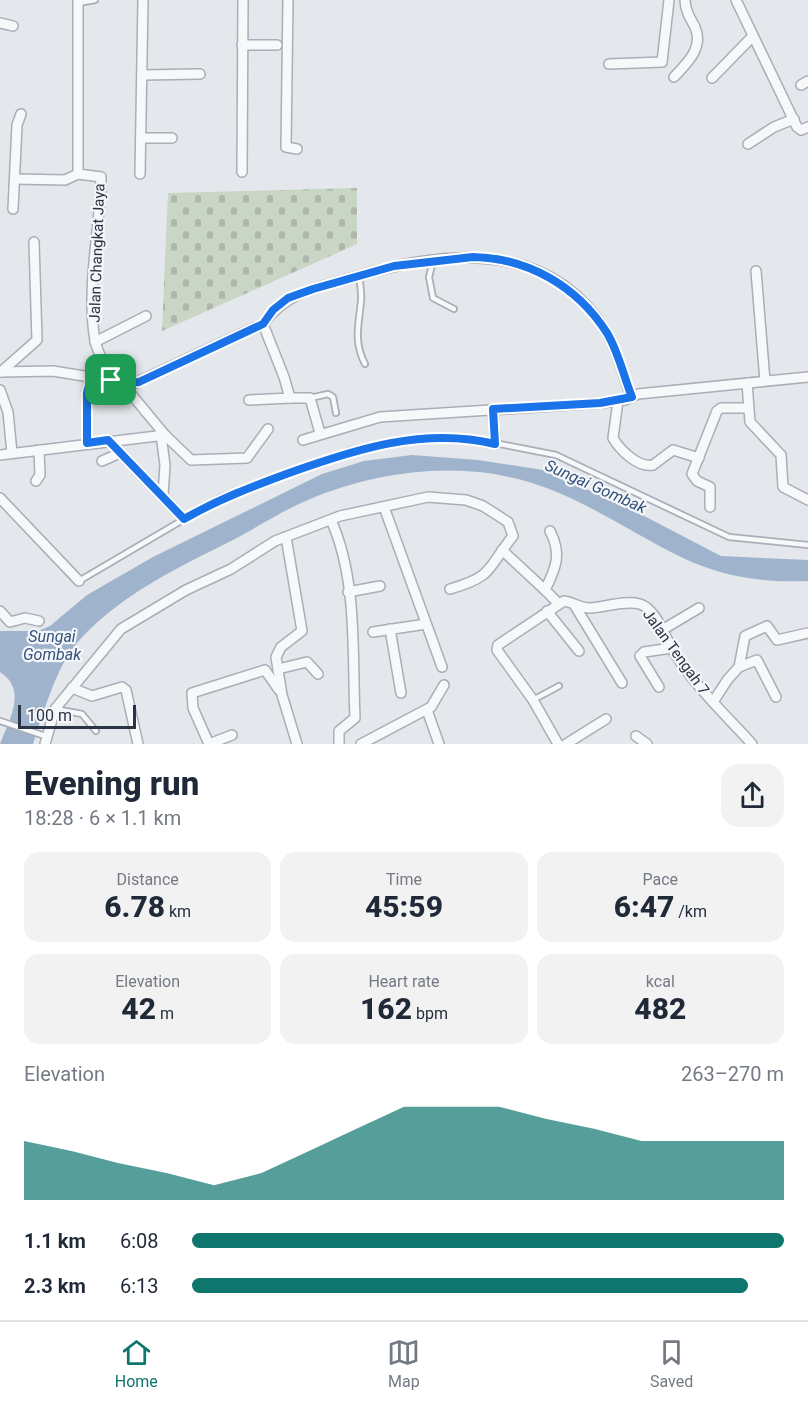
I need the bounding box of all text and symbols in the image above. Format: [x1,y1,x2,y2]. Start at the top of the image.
street label: Jalan Changkat Jaya [86,183,108,323]
pin [85,354,136,405]
icon: arrive [94,363,127,396]
water label: Sungai Gombak [542,456,651,518]
street label: Jalan Tengah 7 [639,606,713,698]
water label: Sungai Gombak [23,627,82,664]
scale bar [18,702,136,730]
text: 100 m [27,706,72,725]
text: Evening run [24,764,199,803]
button: share [721,764,784,827]
text: 18:28 · 6 × 1.1 km [24,806,181,830]
text: Distance [117,870,179,889]
text: Time [386,870,422,889]
text: Pace [643,870,678,889]
text: 6.78 [104,889,165,924]
text: 45:59 [365,889,443,924]
text: 6:47 [614,889,674,924]
text: km [165,902,191,921]
text: /km [674,902,707,921]
text: Elevation [115,972,180,991]
text: Heart rate [368,972,440,991]
text: kcal [646,972,675,991]
text: 42 [121,991,156,1026]
text: 162 [360,991,412,1026]
text: 482 [634,991,686,1026]
text: m [156,1004,174,1023]
text: bpm [412,1004,448,1023]
text: Elevation [24,1062,105,1086]
text: 263–270 m [681,1062,784,1086]
text: 1.1 km [24,1229,86,1253]
text: 6:08 [120,1229,159,1253]
text: 2.3 km [24,1274,86,1298]
text: 6:13 [120,1274,159,1298]
tab: Home [115,1336,158,1391]
tab: Map [387,1336,420,1391]
tab: Saved [650,1336,693,1391]

